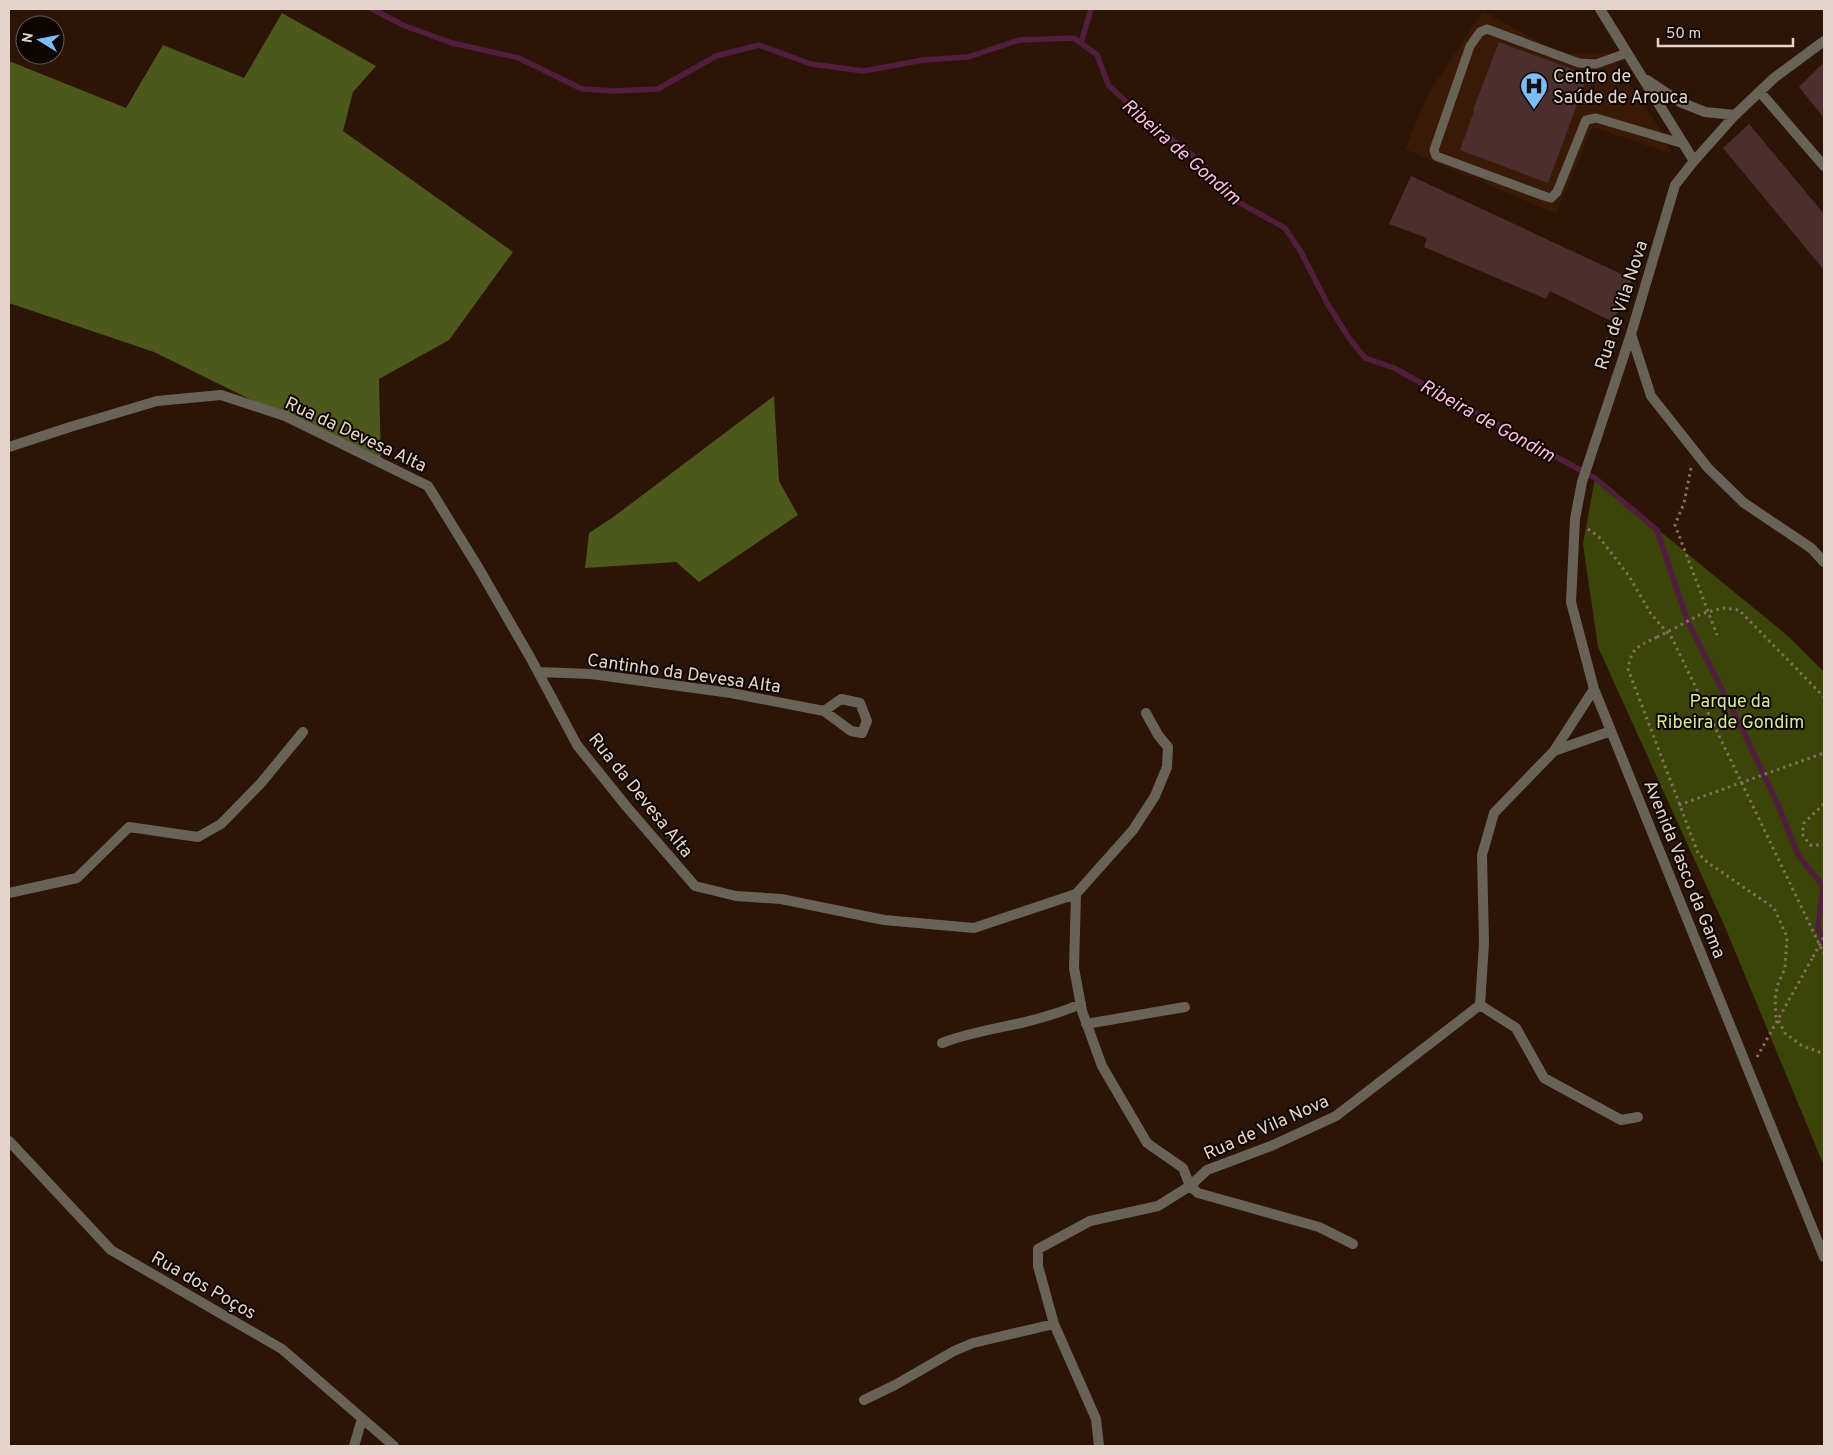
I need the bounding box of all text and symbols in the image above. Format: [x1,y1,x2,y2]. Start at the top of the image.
north arrow [15,15,65,65]
scale bar [1658,15,1793,47]
text: 50 m [1666,25,1701,44]
text: N [19,32,38,44]
place label: Centro de Saúde de Arouca [1553,66,1688,110]
hospital icon: Centro de Saúde de Arouca [1519,71,1549,110]
water label: Ribeira de Gondim [1116,94,1246,211]
street label: Rua de Vila Nova [1591,238,1654,373]
water label: Ribeira de Gondim [1415,375,1559,469]
street label: Rua da Devesa Alta [281,392,430,478]
street label: Cantinho da Devesa Alta [586,650,782,699]
park label: Parque da Ribeira de Gondim [1656,691,1804,735]
street label: Rua da Devesa Alta [583,729,697,863]
street label: Avenida Vasco da Gama [1637,777,1730,962]
street label: Rua de Vila Nova [1200,1090,1333,1166]
street label: Rua dos Poços [147,1247,260,1326]

